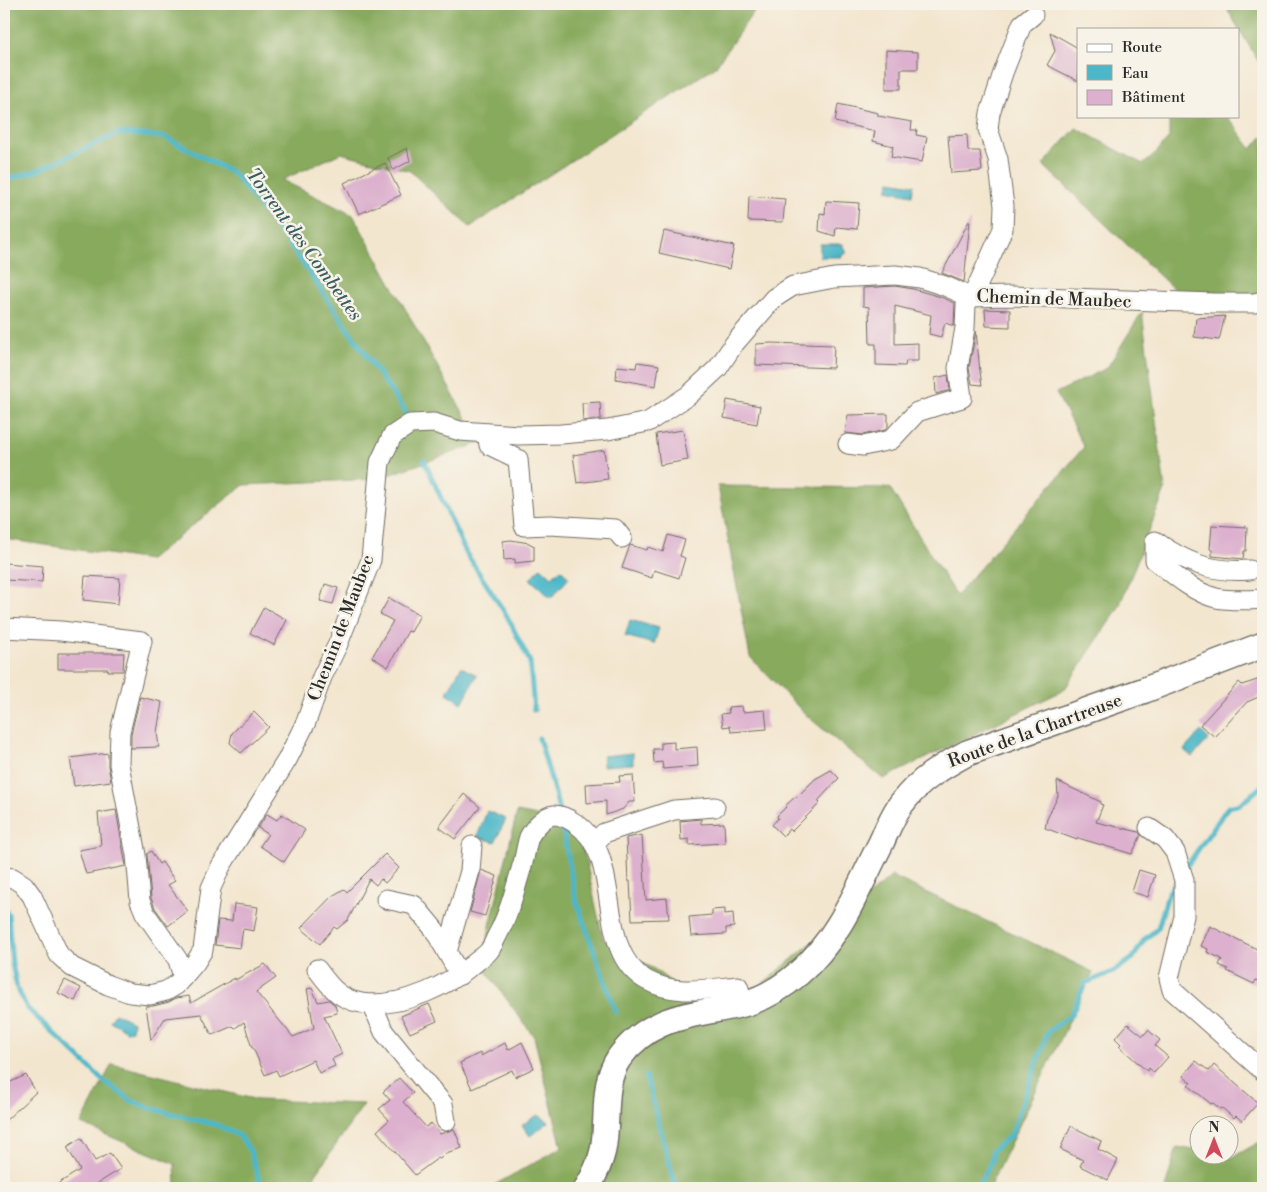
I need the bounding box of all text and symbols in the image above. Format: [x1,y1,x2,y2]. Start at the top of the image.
legend [1077,28,1240,118]
text: Route [1122,38,1162,57]
text: Eau [1122,64,1149,83]
text: Bâtiment [1121,88,1186,107]
water label: Torrent des Combettes [241,163,367,325]
street label: Chemin de Maubec [976,285,1132,313]
street label: Chemin de Maubec [302,551,380,705]
street label: Route de la Chartreuse [945,689,1125,773]
north arrow [1190,1114,1240,1164]
text: N [1208,1119,1220,1137]

